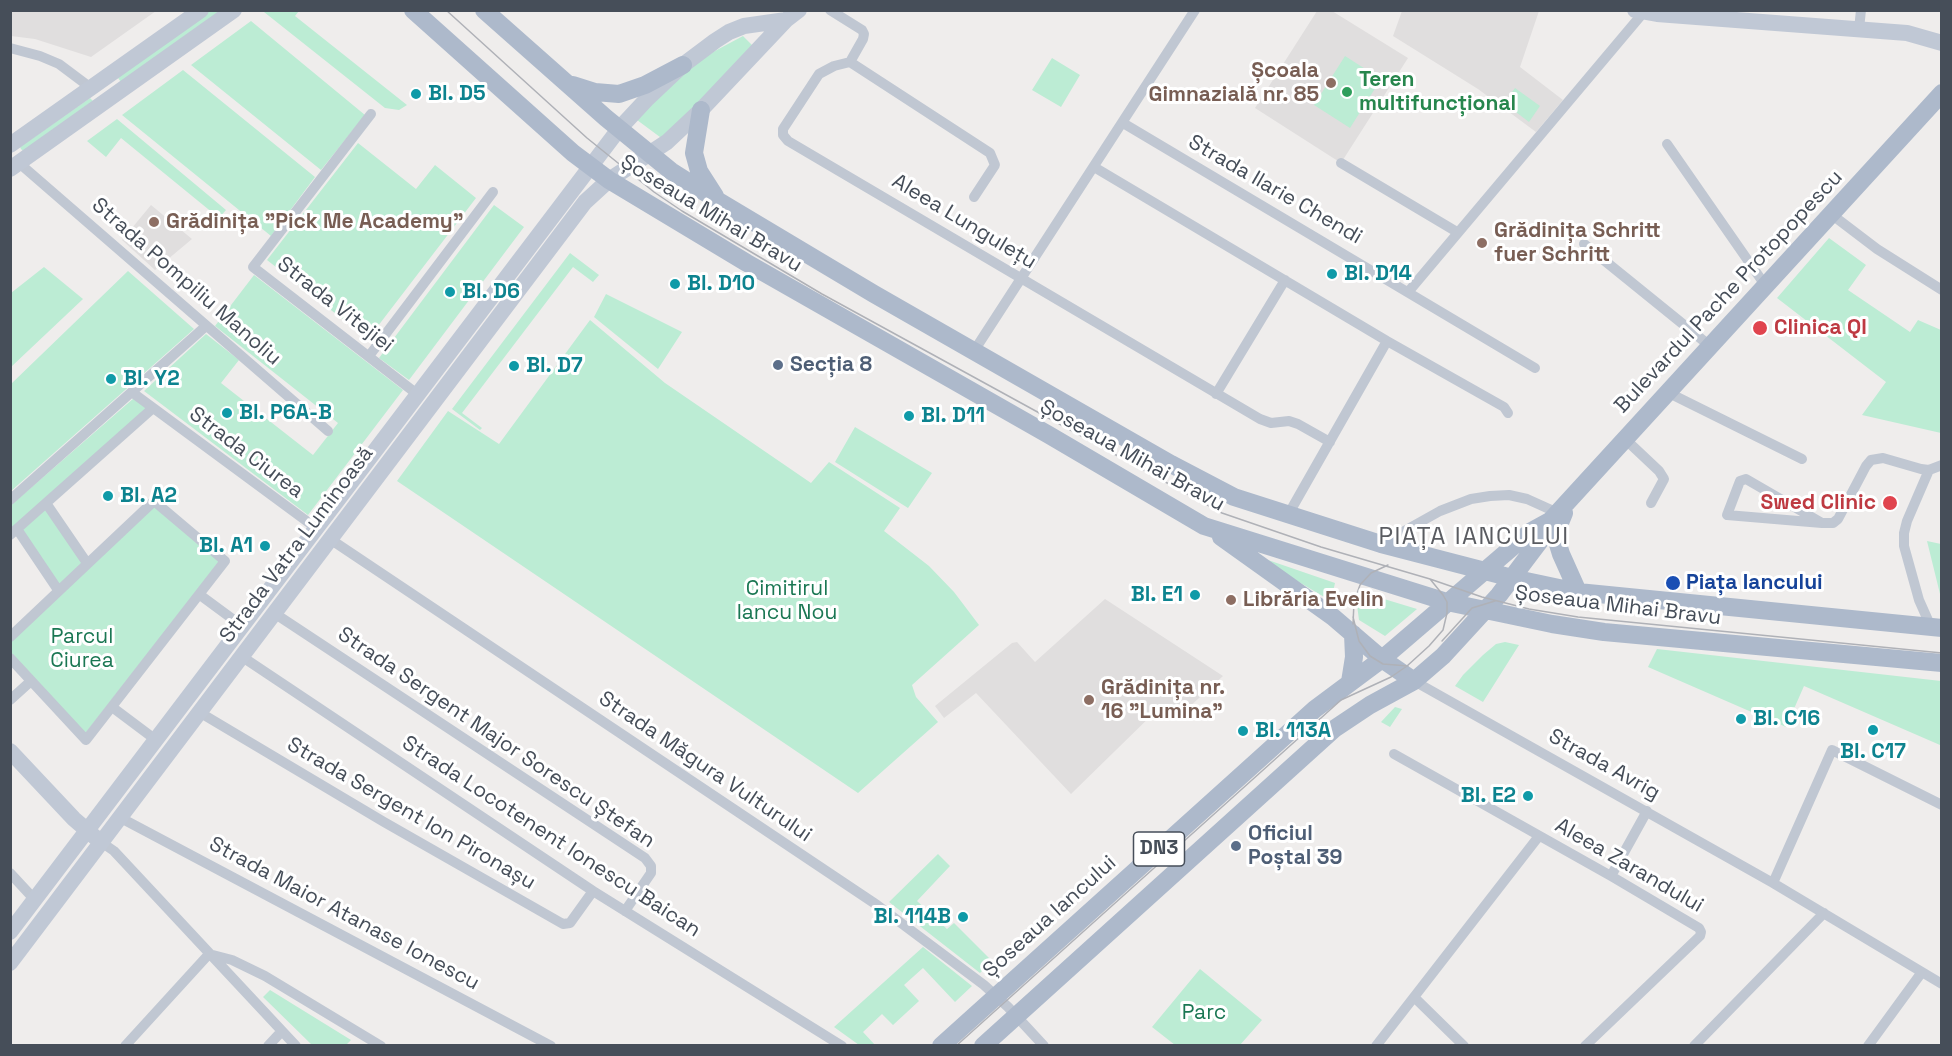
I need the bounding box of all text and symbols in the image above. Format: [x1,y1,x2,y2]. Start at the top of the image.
place label: Școala Gimnazială nr. 85 [1148,58,1319,108]
place label: Teren multifuncțional [1359,67,1516,117]
marker: Școala Gimnazială nr. 85 [1324,76,1338,90]
place label: Bl. D5 [428,81,486,107]
marker: Teren multifuncțional [1340,85,1354,99]
marker: Bl. D5 [409,87,423,101]
street label: Strada Ilarie Chendi [1184,130,1366,250]
street label: Șoseaua Mihai Bravu [616,150,806,278]
street label: Bulevardul Pache Protopopescu [1610,165,1848,419]
street label: Aleea Lungulețu [887,169,1041,275]
street label: Strada Pompiliu Manoliu [86,193,286,371]
place label: Grădinița "Pick Me Academy" [166,209,464,235]
marker: Grădinița "Pick Me Academy" [147,215,161,229]
place label: Grădinița Schritt fuer Schritt [1494,218,1661,268]
marker: Grădinița Schritt fuer Schritt [1475,236,1489,250]
street label: Strada Vitejiei [272,252,398,358]
place label: Bl. D14 [1344,261,1412,287]
marker: Bl. D14 [1325,267,1339,281]
place label: Bl. D10 [687,271,755,297]
marker: Bl. D10 [668,277,682,291]
place label: Bl. D6 [462,279,520,305]
marker: Bl. D6 [443,285,457,299]
place label: Clinica QI [1774,315,1867,341]
marker: Clinica QI [1751,319,1769,337]
place label: Secția 8 [790,352,872,378]
place label: Bl. D7 [526,353,583,379]
marker: Secția 8 [771,358,785,372]
marker: Bl. D7 [507,359,521,373]
place label: Bl. Y2 [123,366,180,392]
marker: Bl. Y2 [104,372,118,386]
street label: Șoseaua Mihai Bravu [1035,395,1229,517]
place label: Bl. P6A-B [239,400,332,426]
street label: Strada Ciurea [184,402,308,504]
place label: Bl. D11 [921,403,985,429]
marker: Bl. P6A-B [220,406,234,420]
marker: Bl. D11 [902,409,916,423]
street label: Strada Vatra Luminoasă [215,442,379,648]
place label: Bl. A2 [120,483,177,509]
marker: Bl. A2 [101,489,115,503]
place label: Swed Clinic [1760,490,1876,516]
marker: Swed Clinic [1881,494,1899,512]
district label: PIAȚA IANCULUI [1378,523,1570,551]
place label: Bl. A1 [199,533,253,559]
marker: Bl. A1 [258,539,272,553]
place label: Piața Iancului [1686,570,1823,596]
marker: Piața Iancului [1664,574,1682,592]
park label: Cimitirul Iancu Nou [737,576,837,626]
street label: Șoseaua Mihai Bravu [1514,581,1722,631]
place label: Bl. E1 [1131,582,1183,608]
place label: Librăria Evelin [1243,587,1384,613]
marker: Bl. E1 [1188,588,1202,602]
marker: Librăria Evelin [1224,593,1238,607]
street label: Strada Sergent Major Sorescu Ștefan [333,622,659,854]
park label: Parcul Ciurea [50,624,114,674]
place label: Grădinița nr. 16 "Lumina" [1101,675,1225,725]
street label: Strada Măgura Vulturului [594,686,816,848]
marker: Grădinița nr. 16 "Lumina" [1082,693,1096,707]
place label: Bl. C16 [1753,706,1820,732]
marker: Bl. C16 [1734,712,1748,726]
place label: Bl. 113A [1255,718,1331,744]
marker: Bl. C17 [1866,723,1880,737]
marker: Bl. 113A [1236,724,1250,738]
street label: Strada Avrig [1544,724,1664,806]
street label: Strada Locotenent Ionescu Baican [397,731,705,943]
street label: Strada Sergent Ion Pironașu [282,732,540,896]
place label: Bl. C17 [1840,739,1906,765]
place label: Bl. E2 [1461,783,1516,809]
marker: Bl. E2 [1521,789,1535,803]
street label: Aleea Zarandului [1550,813,1708,919]
place label: Oficiul Poștal 39 [1248,821,1342,871]
street label: Strada Maior Atanase Ionescu [204,832,484,996]
road number: DN3 [1134,832,1184,866]
marker: Oficiul Poștal 39 [1229,839,1243,853]
street label: Șoseaua Iancului [978,851,1122,983]
place label: Bl. 114B [874,904,951,930]
marker: Bl. 114B [956,910,970,924]
park label: Parc [1182,1000,1226,1026]

